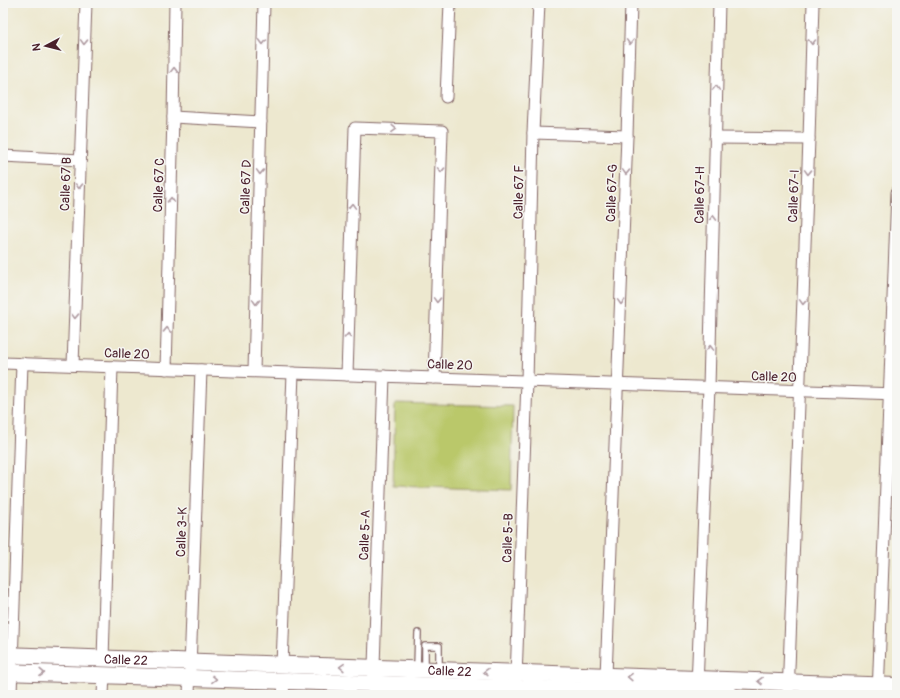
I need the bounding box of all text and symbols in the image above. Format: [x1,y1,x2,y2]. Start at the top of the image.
north arrow [26,26,66,66]
one-way arrow [80,39,89,45]
one-way arrow [259,39,267,45]
one-way arrow [626,39,634,45]
one-way arrow [807,39,816,45]
text: N [30,42,43,52]
one-way arrow [170,67,178,73]
one-way arrow [712,85,720,91]
one-way arrow [391,125,397,133]
street label: Calle 67 B [57,157,75,211]
street label: Calle 67 C [150,157,168,213]
street label: Calle 67 D [237,159,255,215]
street label: Calle 67 F [511,164,527,219]
street label: Calle 67-G [603,164,621,222]
street label: Calle 67-H [691,166,709,224]
one-way arrow [436,167,445,173]
one-way arrow [255,169,264,175]
one-way arrow [622,169,630,175]
street label: Calle 67-I [785,169,803,223]
one-way arrow [804,169,812,175]
one-way arrow [75,183,84,189]
one-way arrow [167,197,175,203]
one-way arrow [348,203,356,209]
one-way arrow [709,215,717,221]
one-way arrow [433,297,441,303]
one-way arrow [252,299,260,305]
one-way arrow [617,299,625,305]
one-way arrow [799,299,807,305]
one-way arrow [71,313,79,319]
one-way arrow [163,327,172,333]
one-way arrow [344,333,352,339]
street label: Calle 20 [104,345,150,363]
one-way arrow [706,345,714,351]
street label: Calle 20 [427,356,473,374]
street label: Calle 20 [751,368,797,386]
street label: Calle 3-K [173,507,191,557]
street label: Calle 5-A [356,509,374,561]
street label: Calle 5-B [499,513,517,563]
street label: Calle 22 [104,652,148,669]
one-way arrow [339,663,345,671]
street label: Calle 22 [427,663,472,680]
one-way arrow [483,667,489,676]
one-way arrow [39,669,45,677]
one-way arrow [627,672,633,681]
one-way arrow [211,674,217,683]
one-way arrow [757,677,763,685]

